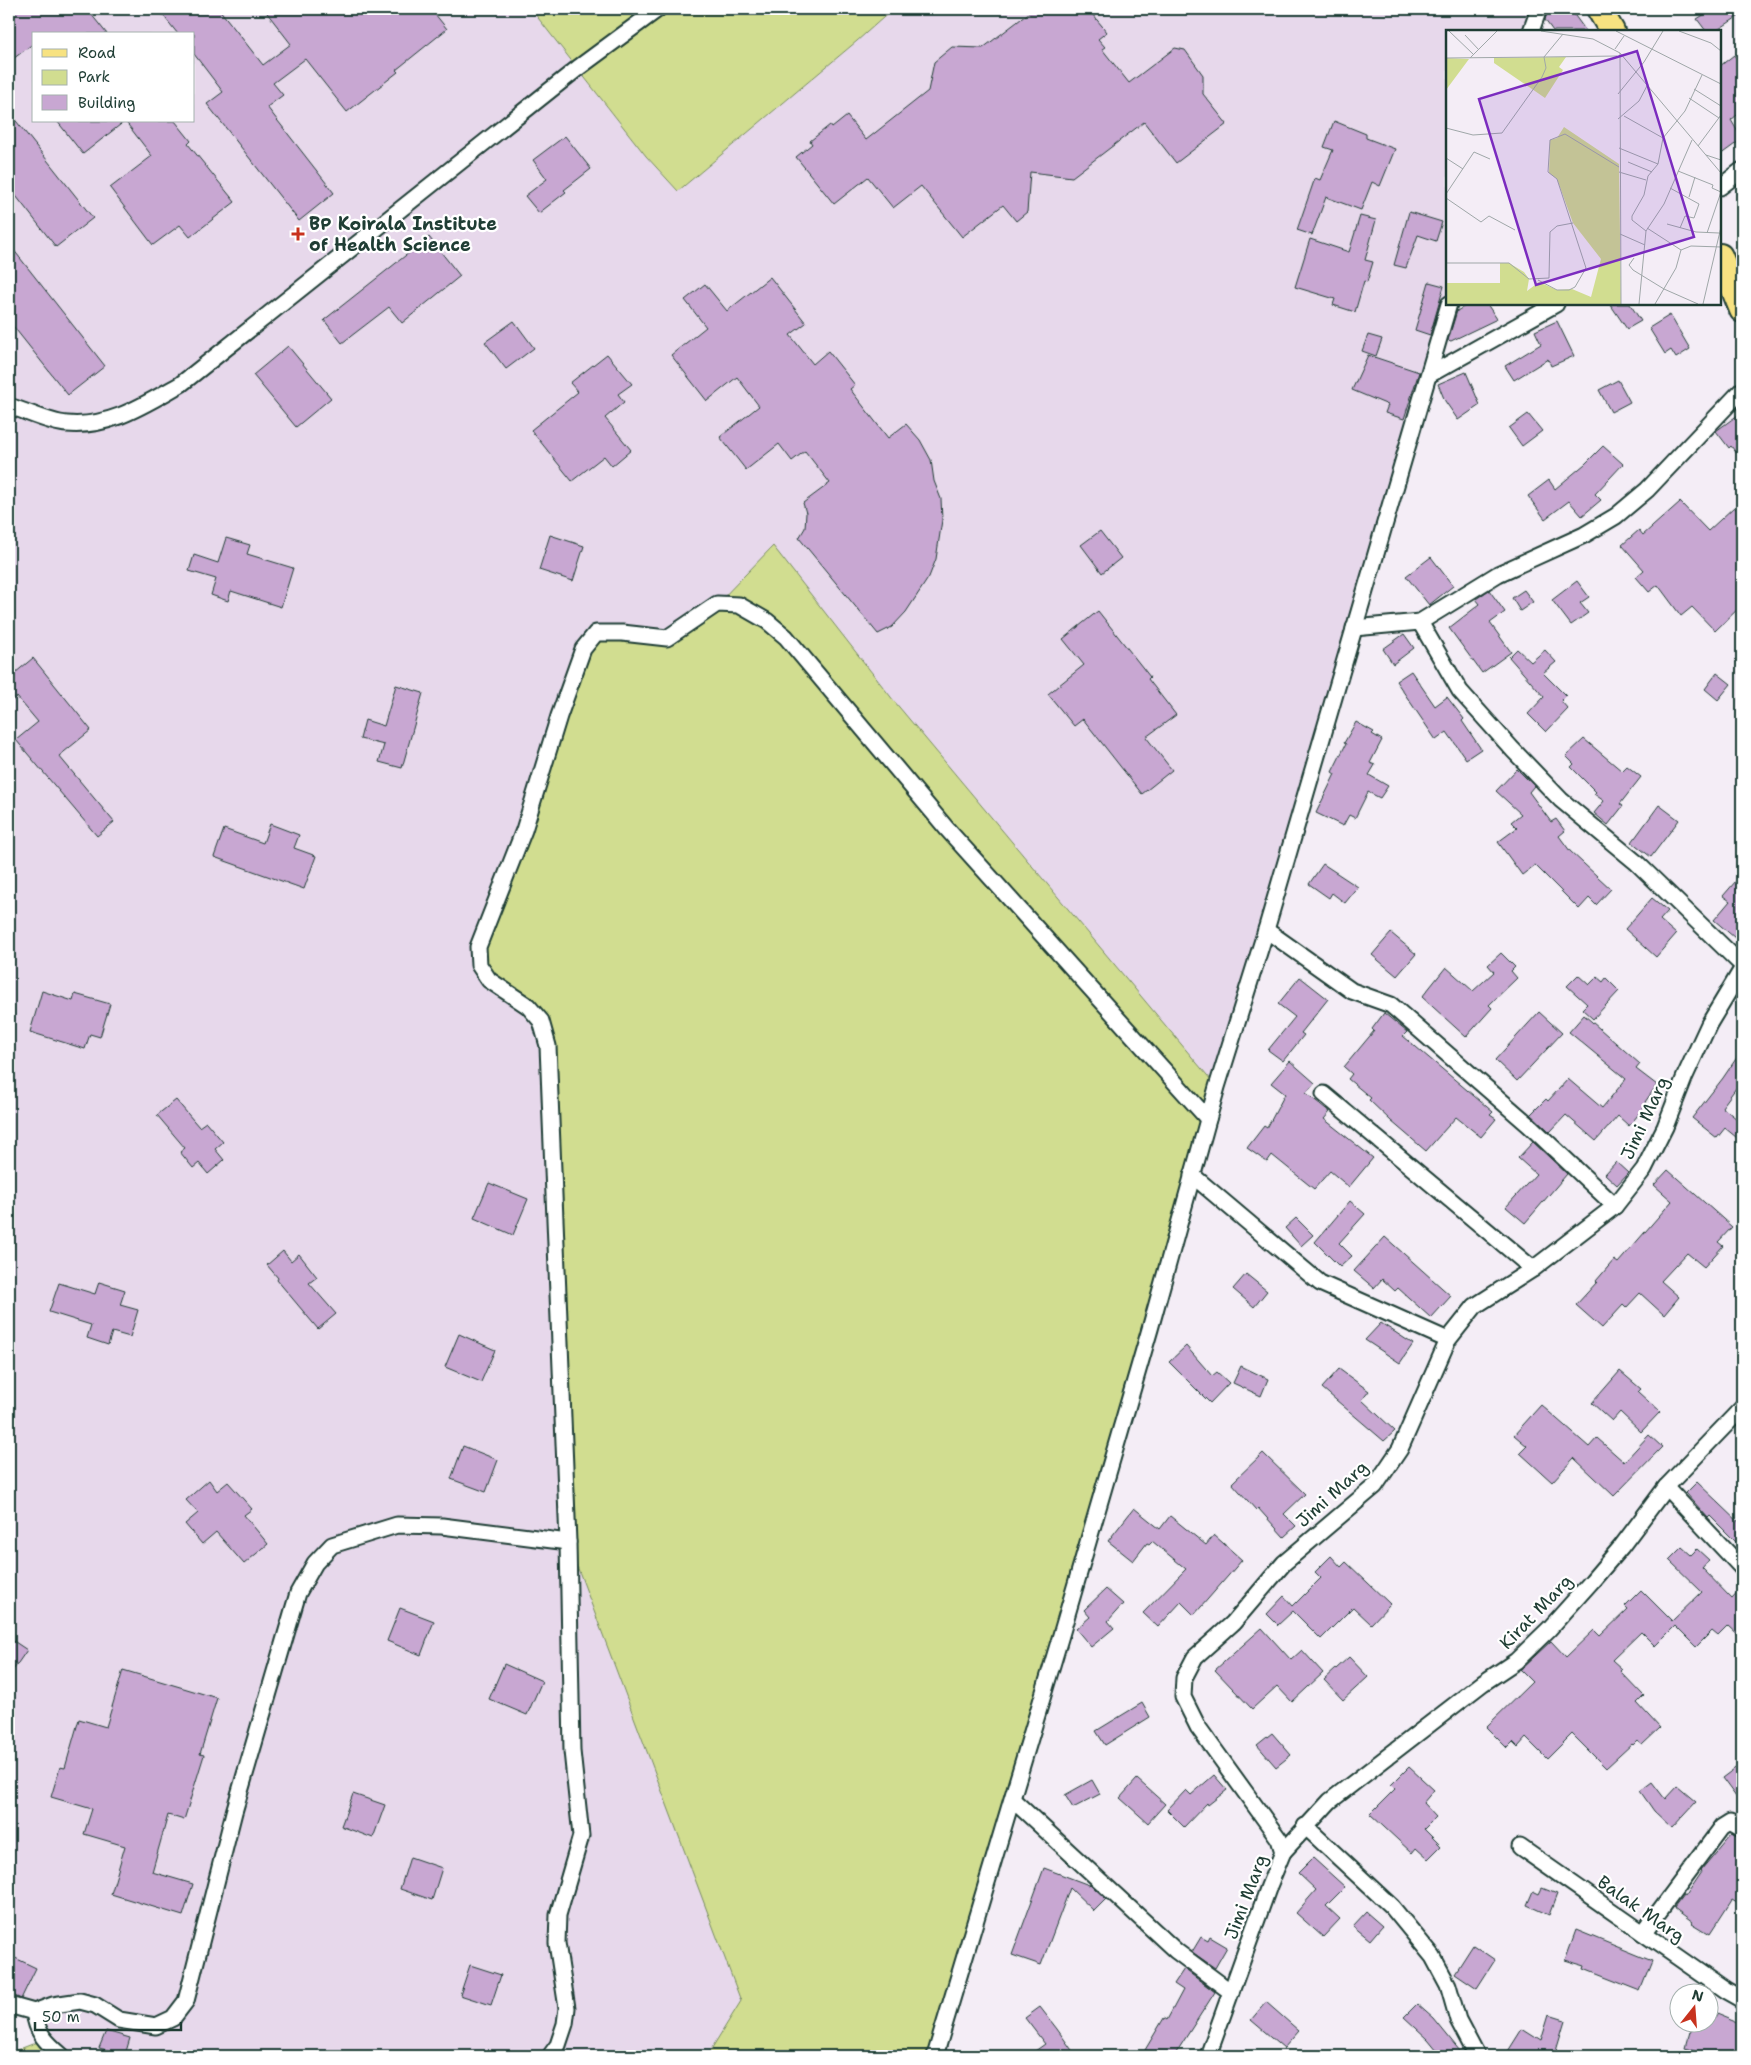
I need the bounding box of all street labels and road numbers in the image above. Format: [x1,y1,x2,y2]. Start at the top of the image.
street label: Jimi Marg [1615,1073,1675,1163]
street label: Jimi Marg [1291,1455,1373,1533]
street label: Kirat Marg [1494,1569,1578,1655]
street label: Jimi Marg [1219,1851,1273,1943]
street label: Balak Marg [1593,1870,1689,1948]

